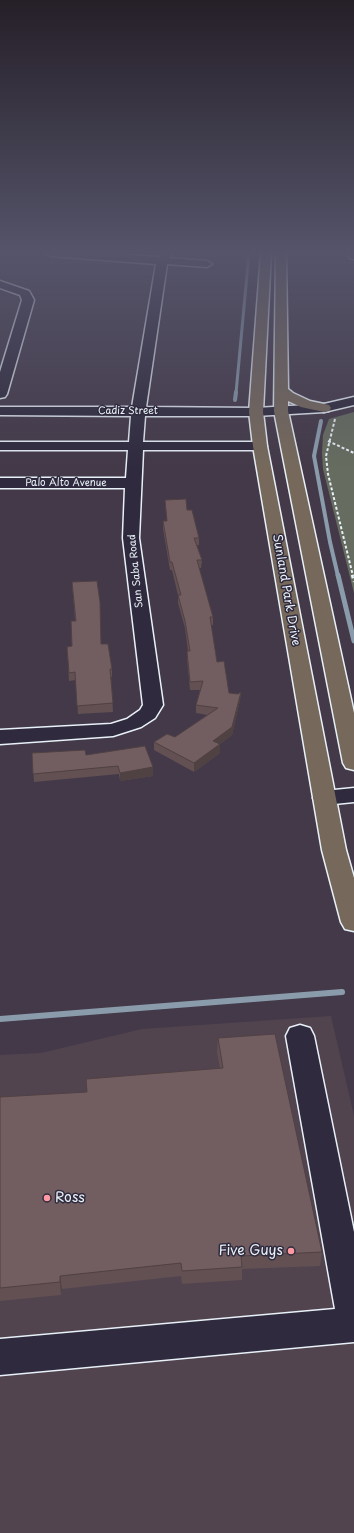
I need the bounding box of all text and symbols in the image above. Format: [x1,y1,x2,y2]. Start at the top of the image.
street label: Cadiz Street [98,405,158,417]
street label: Palo Alto Avenue [25,477,107,489]
street label: Sunland Park Drive [269,533,303,647]
street label: San Saba Road [126,534,146,608]
place label: Ross [55,1190,85,1206]
marker: Ross [42,1193,52,1203]
place label: Five Guys [219,1243,283,1259]
marker: Five Guys [286,1246,296,1256]

